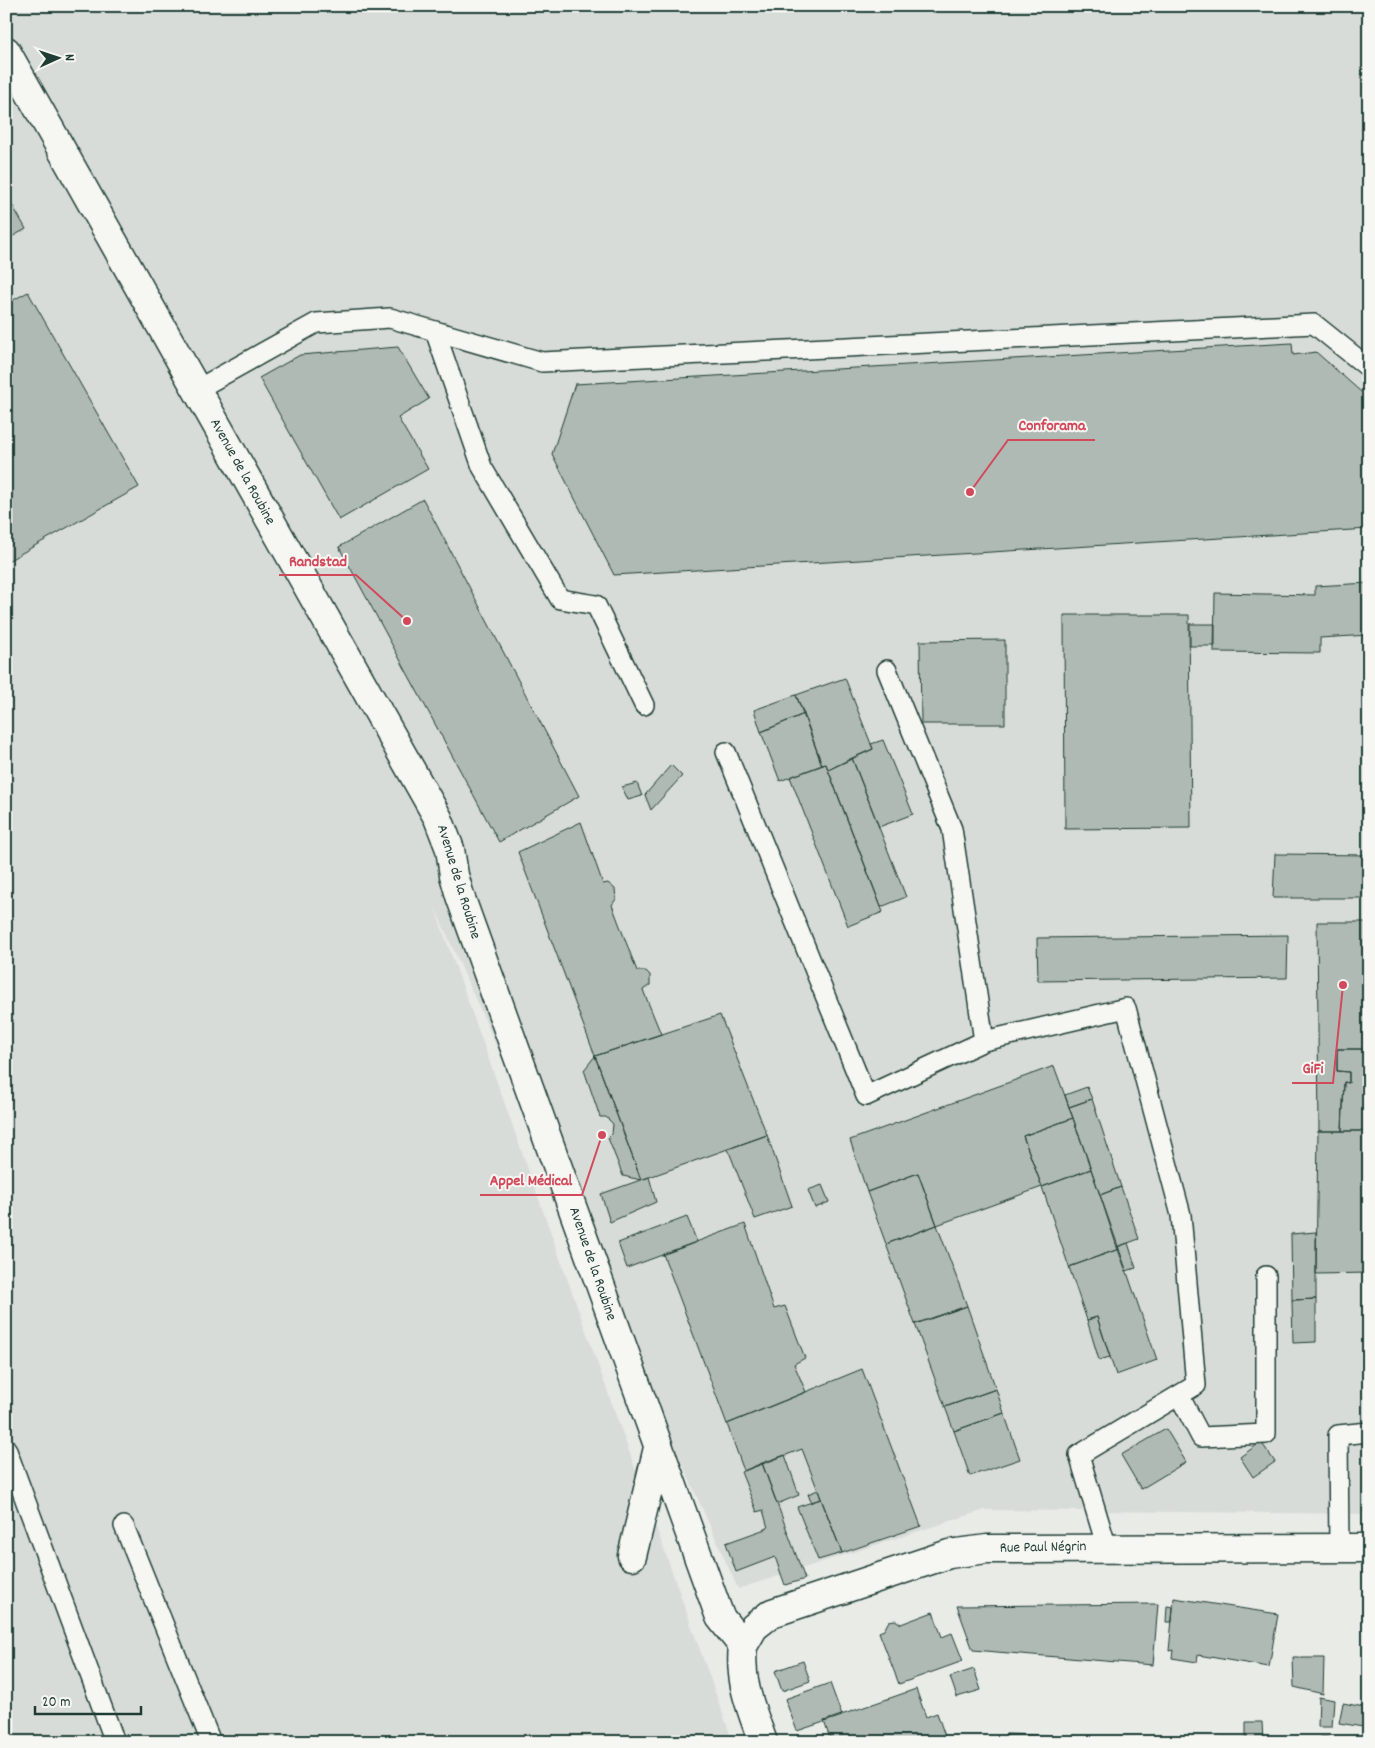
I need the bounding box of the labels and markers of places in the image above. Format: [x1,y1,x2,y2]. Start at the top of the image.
callout: Conforama [1008,409,1095,440]
callout: Randstad [279,544,356,575]
callout: GiFi [1292,1052,1333,1083]
callout: Appel Médical [480,1164,582,1195]

